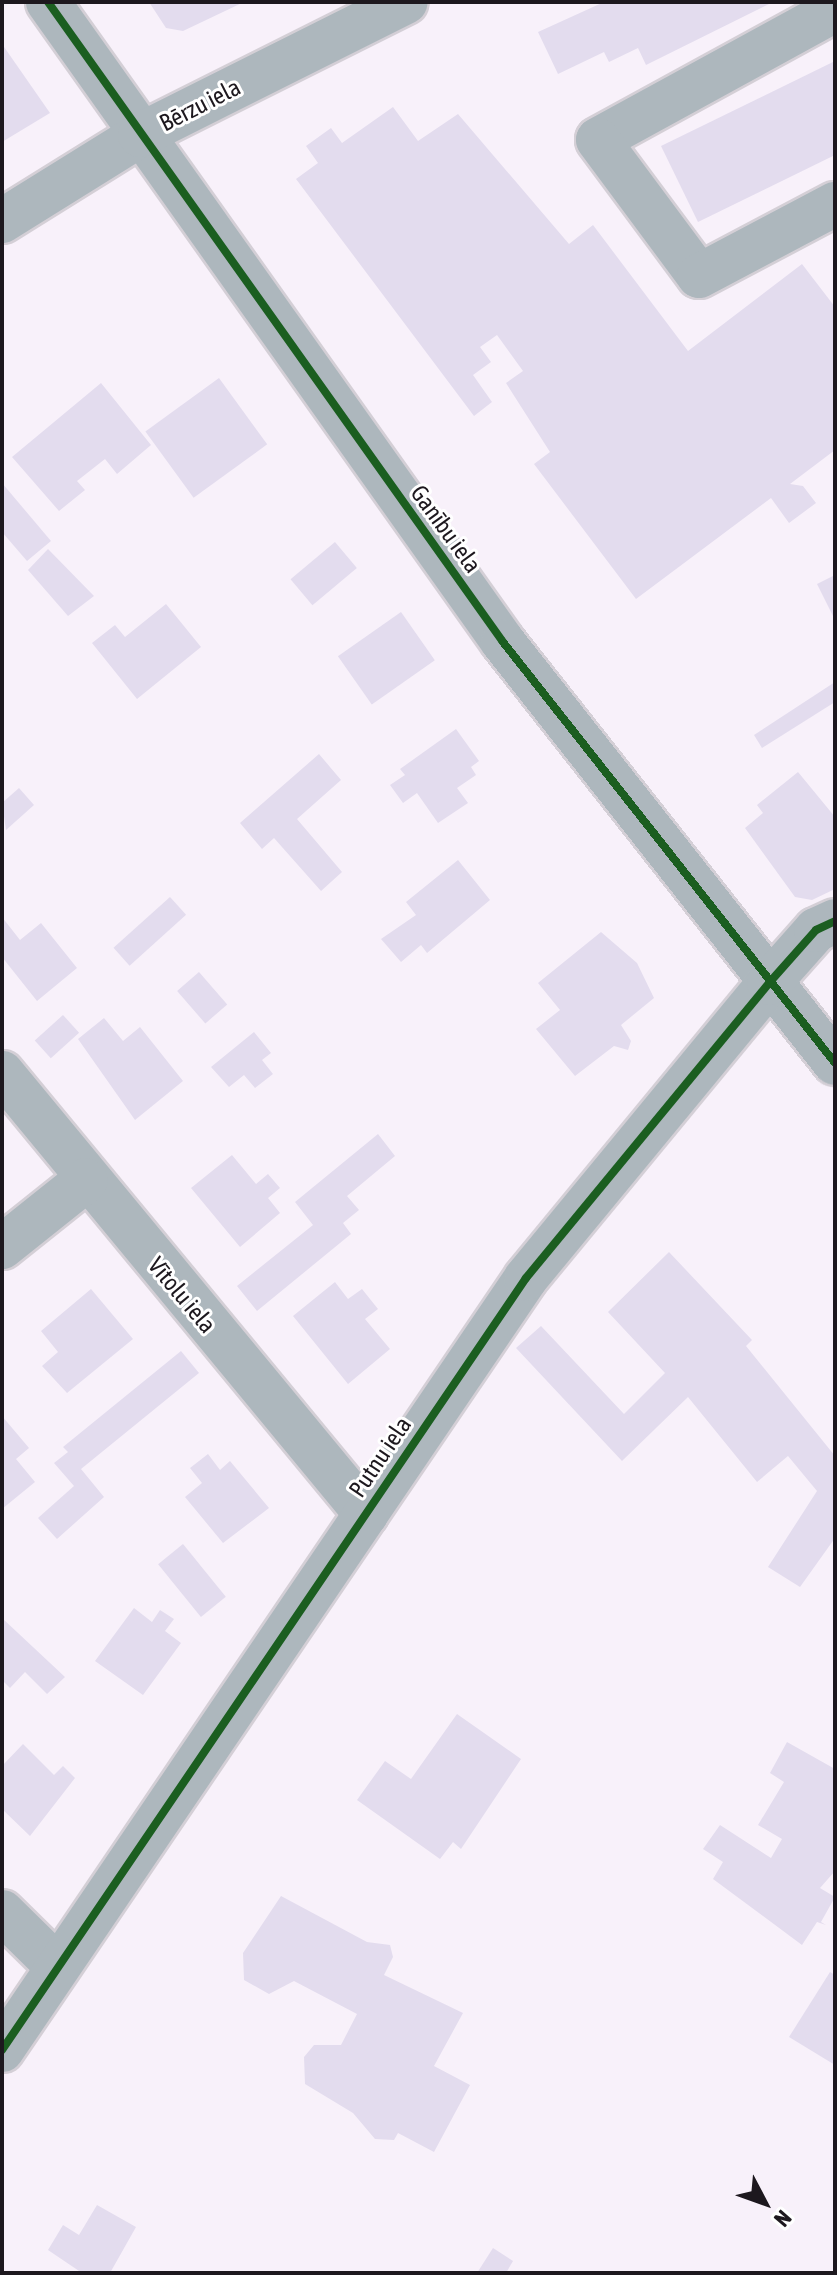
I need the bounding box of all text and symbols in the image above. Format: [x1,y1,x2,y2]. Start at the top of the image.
street label: Bērzu iela [155,72,245,138]
street label: Ganību iela [405,480,487,578]
street label: Vītolu iela [142,1251,222,1339]
street label: Putnu iela [343,1411,417,1503]
north arrow [725,2163,805,2243]
text: N [769,2205,797,2232]

